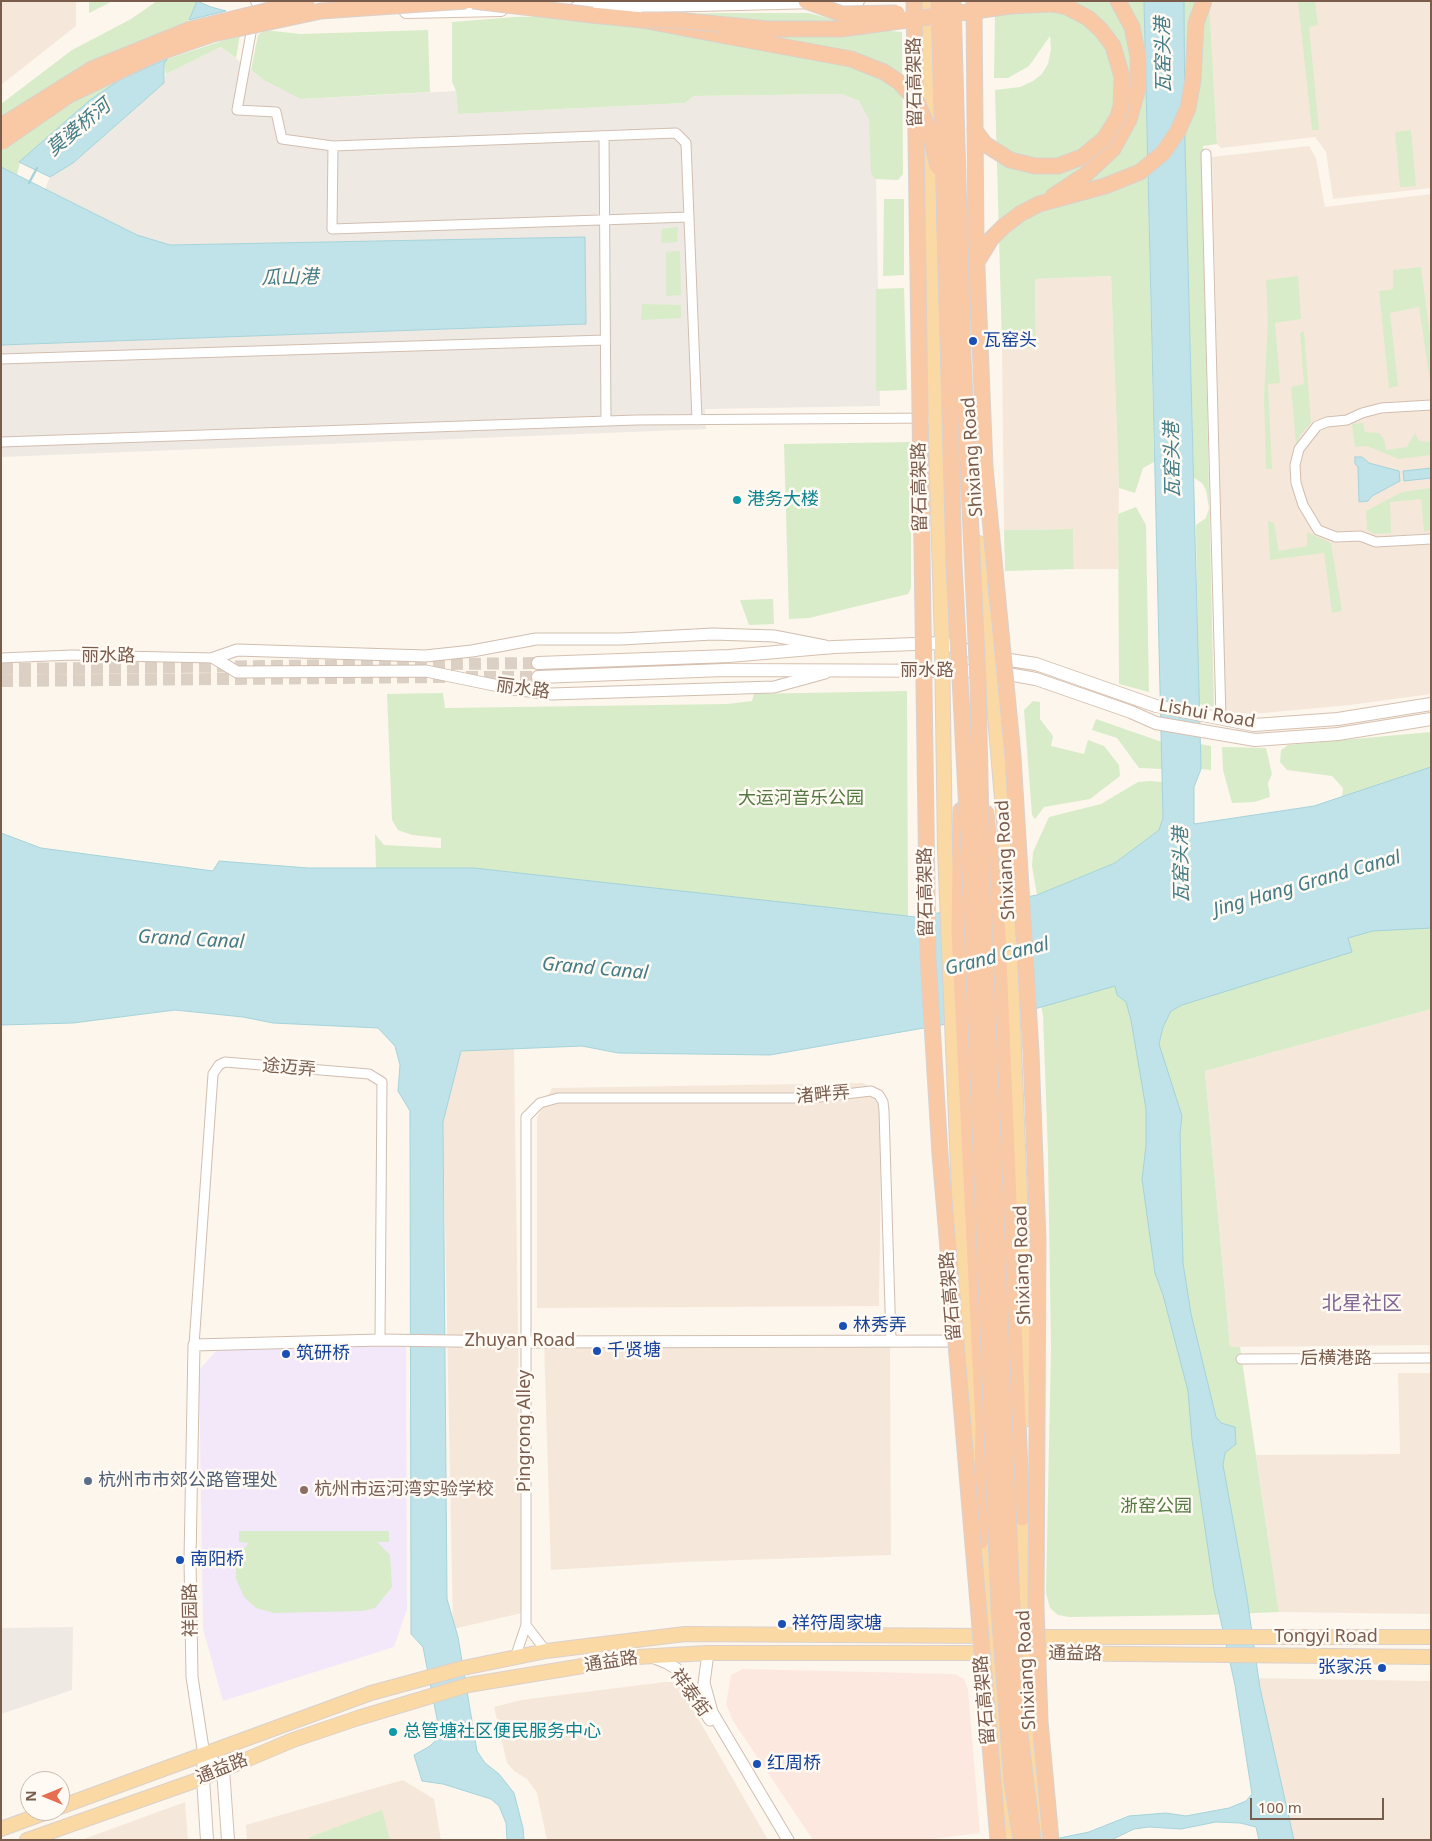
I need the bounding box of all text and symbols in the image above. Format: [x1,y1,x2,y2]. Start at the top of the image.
water label: 瓦窑头港 [1152,17,1176,93]
street label: 留石高架路 [903,37,927,127]
water label: 莫婆桥河 [43,95,115,161]
water label: 瓜山港 [261,266,319,290]
place label: 瓦窑头 [983,330,1037,352]
marker: 瓦窑头 [967,335,979,347]
street label: Shixiang Road [958,396,988,518]
water label: 瓦窑头港 [1161,422,1185,498]
street label: 留石高架路 [908,442,932,532]
place label: 港务大楼 [747,489,819,511]
marker: 港务大楼 [731,494,743,506]
street label: 丽水路 [81,645,135,667]
street label: 丽水路 [900,660,954,682]
street label: 丽水路 [495,675,551,703]
street label: Lishui Road [1157,695,1257,733]
park label: 大运河音乐公园 [738,788,864,810]
street label: Shixiang Road [992,799,1020,921]
water label: 瓦窑头港 [1170,827,1194,903]
water label: Jing Hang Grand Canal [1211,846,1403,922]
street label: 留石高架路 [914,847,938,937]
water label: Grand Canal [137,926,245,954]
water label: Grand Canal [943,933,1051,981]
water label: Grand Canal [541,953,649,985]
street label: 途迈弄 [261,1055,317,1081]
street label: 渚畔弄 [795,1082,851,1108]
street label: Shixiang Road [1010,1205,1036,1325]
street label: 留石高架路 [936,1250,966,1342]
district label: 北星社区 [1322,1292,1402,1316]
place label: 林秀弄 [853,1315,907,1337]
marker: 林秀弄 [837,1320,849,1332]
street label: Zhuyan Road [465,1330,575,1352]
place label: 千贤塘 [607,1340,661,1362]
place label: 筑研桥 [296,1343,350,1365]
marker: 千贤塘 [591,1345,603,1357]
marker: 筑研桥 [280,1348,292,1360]
street label: 后横港路 [1300,1348,1372,1370]
street label: Pingrong Alley [514,1370,536,1492]
place label: 杭州市市郊公路管理处 [98,1470,278,1492]
marker: 杭州市市郊公路管理处 [82,1475,94,1487]
place label: 杭州市运河湾实验学校 [314,1479,494,1501]
marker: 杭州市运河湾实验学校 [298,1484,310,1496]
park label: 浙窑公园 [1120,1496,1192,1518]
place label: 南阳桥 [190,1549,244,1571]
marker: 南阳桥 [174,1554,186,1566]
street label: 祥园路 [180,1583,202,1637]
street label: Shixiang Road [1013,1609,1041,1731]
place label: 祥符周家塘 [792,1613,882,1635]
marker: 祥符周家塘 [776,1618,788,1630]
street label: Tongyi Road [1274,1626,1378,1648]
street label: 通益路 [1048,1643,1102,1665]
street label: 通益路 [583,1647,639,1677]
street label: 留石高架路 [970,1654,1000,1746]
place label: 张家浜 [1318,1657,1372,1679]
marker: 张家浜 [1376,1662,1388,1674]
street label: 祥泰街 [665,1665,715,1721]
place label: 总管塘社区便民服务中心 [403,1721,601,1743]
marker: 总管塘社区便民服务中心 [387,1726,399,1738]
street label: 通益路 [193,1749,251,1789]
place label: 红周桥 [767,1753,821,1775]
marker: 红周桥 [751,1758,763,1770]
north arrow [20,1771,70,1821]
scale bar [1252,1788,1386,1820]
text: N [21,1790,40,1802]
text: 100 m [1258,1797,1302,1817]

